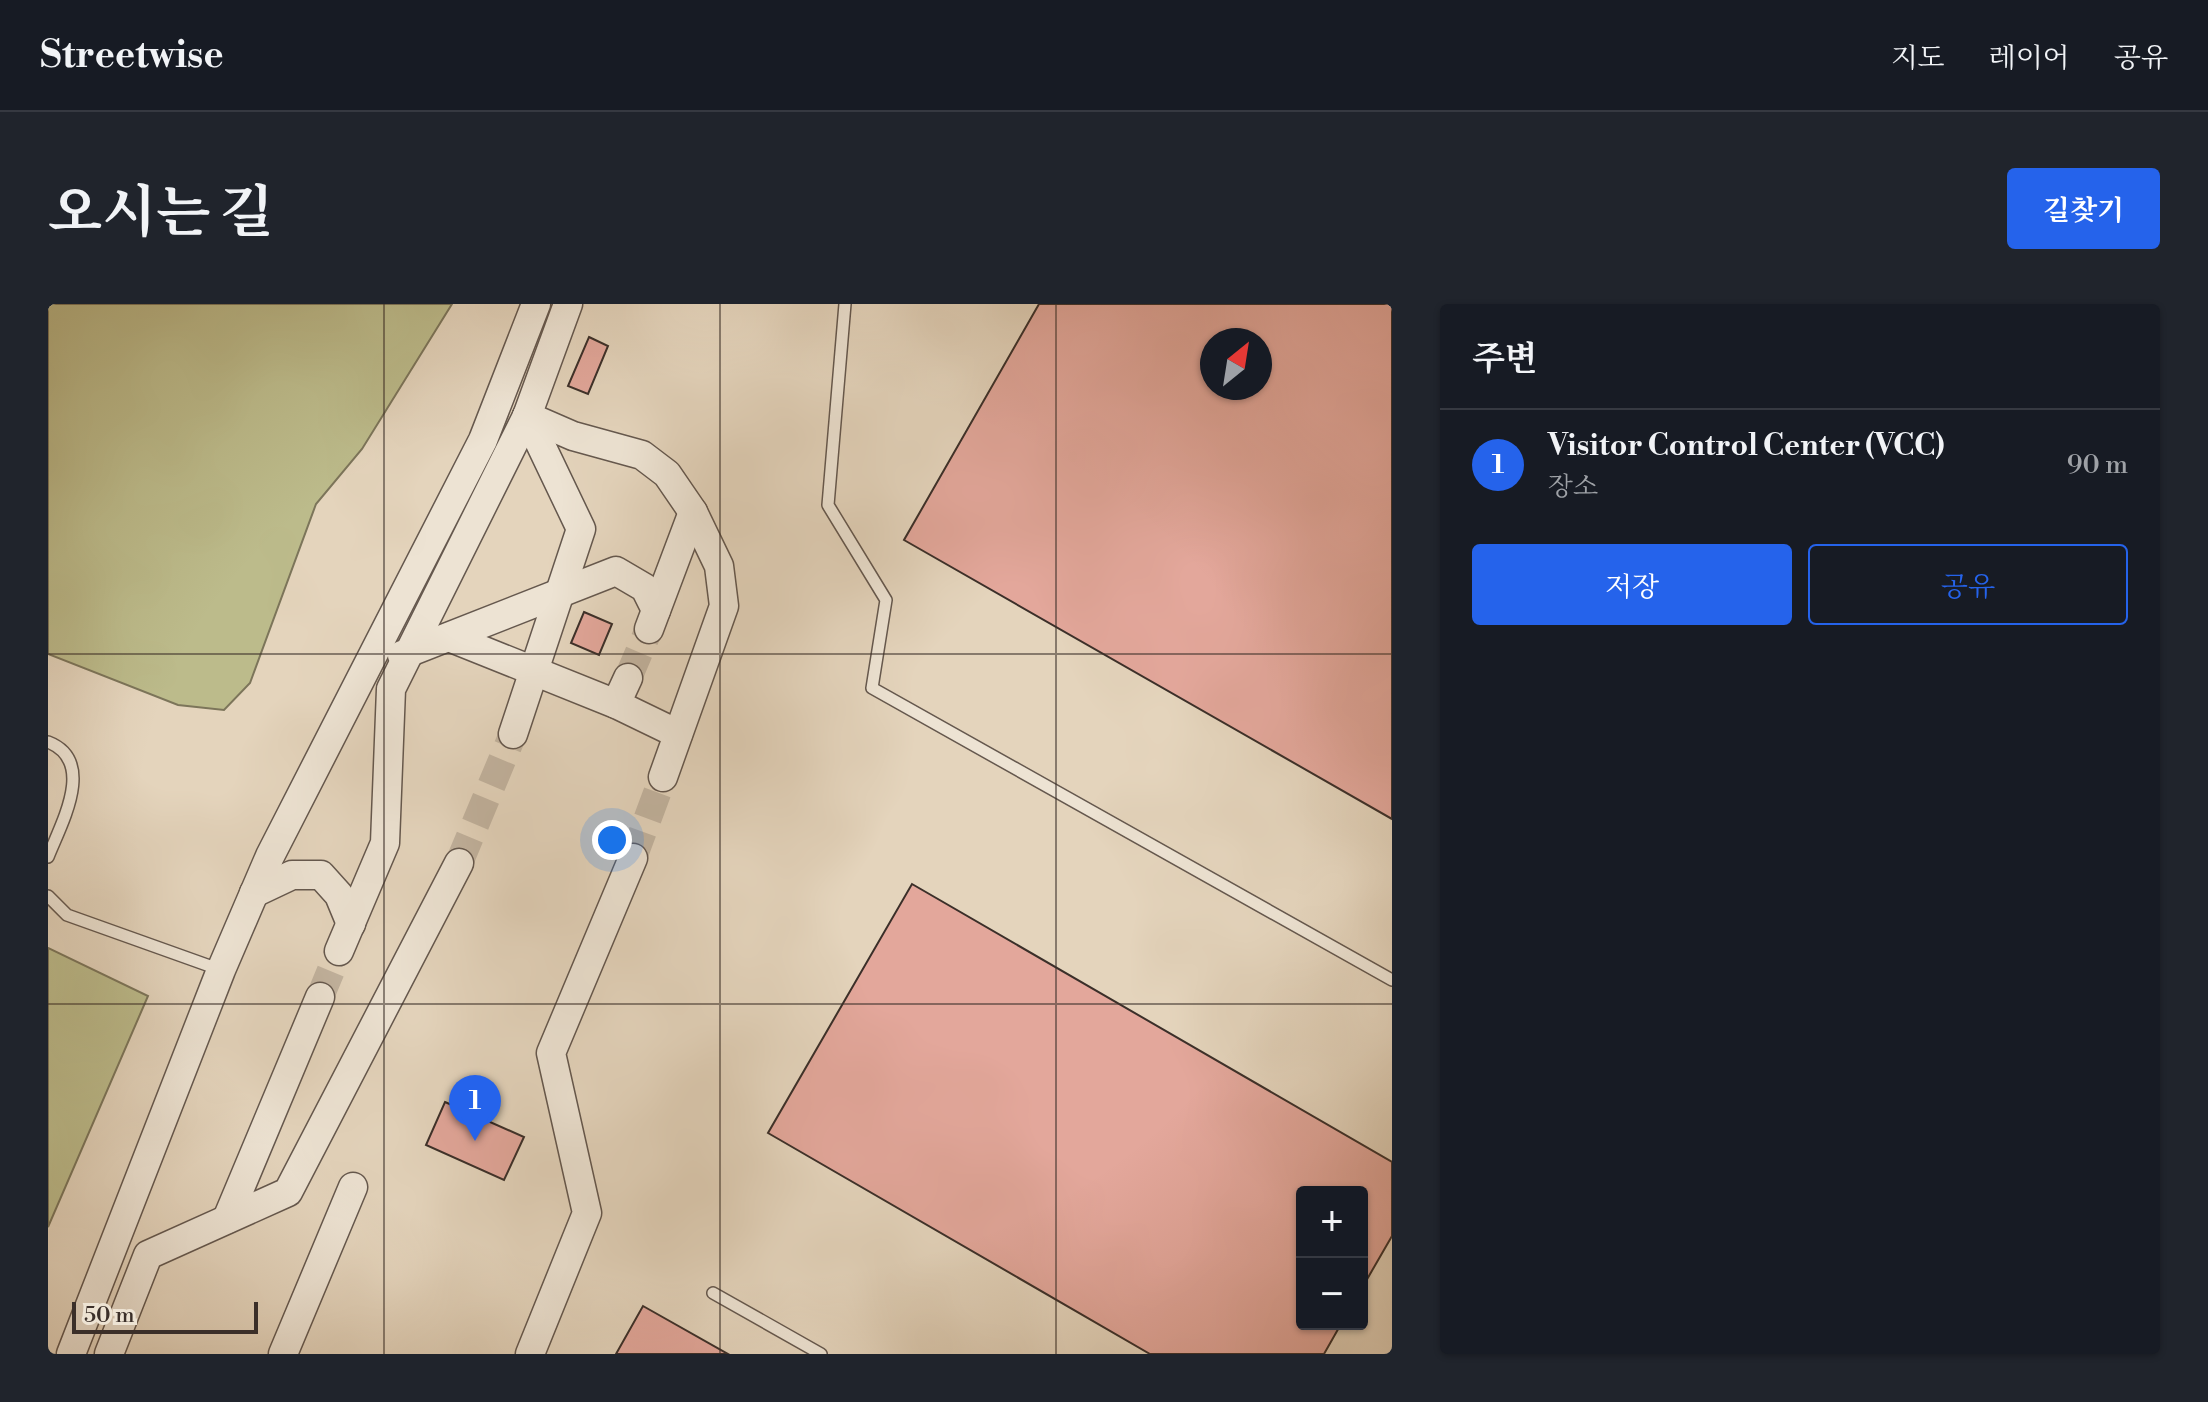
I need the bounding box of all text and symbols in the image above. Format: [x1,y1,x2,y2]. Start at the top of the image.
text: Streetwise [40,32,224,79]
text: 지도 [1891,41,1945,76]
text: 레이어 [1989,41,2070,76]
text: 공유 [2114,41,2168,76]
button: 길찾기 [2007,168,2160,249]
text: 오시는 길 [48,179,273,249]
north arrow [1200,328,1272,400]
text: 주변 [1472,339,1538,381]
text: Visitor Control Center (VCC) [1548,427,1945,465]
text: 1 [1492,449,1504,481]
text: 90 m [2067,449,2128,481]
text: 장소 [1548,471,1598,503]
button: 저장 [1472,544,1792,625]
button: 공유 [1808,544,2128,625]
your location [592,820,632,860]
pin: 1 [449,1075,501,1141]
map controls [1296,1186,1368,1330]
button: + [1296,1186,1368,1258]
button: − [1296,1258,1368,1330]
scale bar [72,1298,258,1334]
text: 50 m [84,1302,135,1329]

